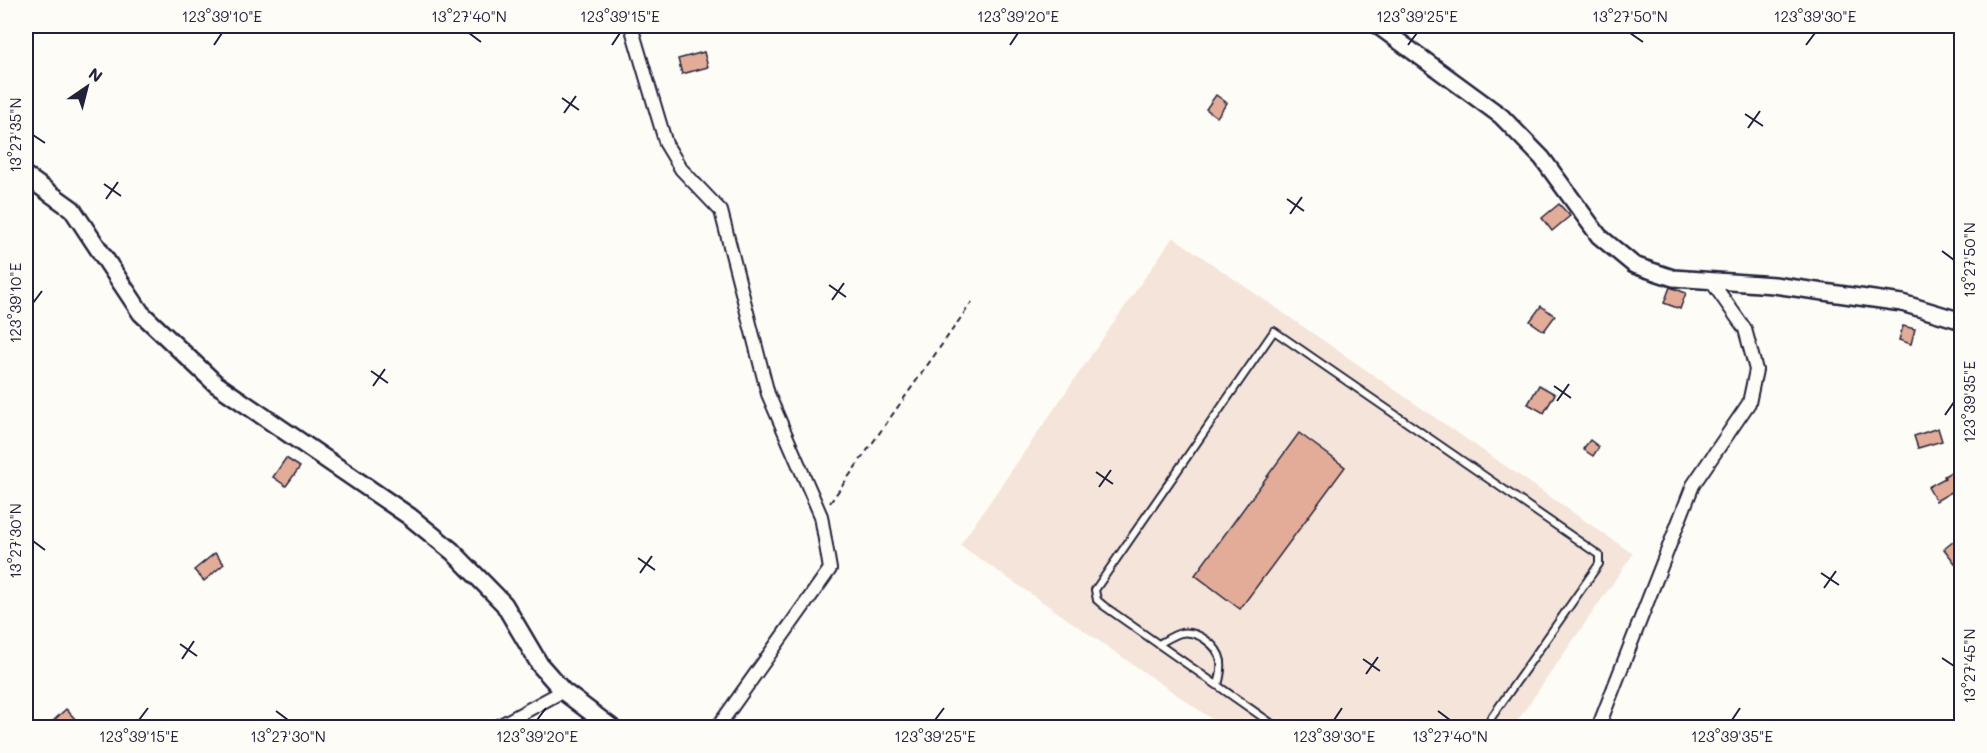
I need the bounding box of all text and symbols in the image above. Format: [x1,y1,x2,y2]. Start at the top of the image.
text: 123°39'10"E [182,6,263,26]
text: 13°27'40"N [431,6,507,26]
text: 123°39'15"E [580,6,660,26]
text: 123°39'20"E [977,6,1059,26]
text: 123°39'25"E [1376,6,1458,26]
text: 13°27'50"N [1592,6,1668,26]
text: 123°39'30"E [1774,6,1857,26]
north arrow [57,57,117,117]
text: N [85,62,107,86]
text: 13°27'35"N [5,97,25,173]
text: 13°27'50"N [1959,222,1979,298]
text: 123°39'10"E [5,262,25,343]
text: 123°39'35"E [1959,361,1979,443]
text: 13°27'30"N [5,503,25,579]
text: 13°27'45"N [1959,628,1979,704]
text: 123°39'15"E [99,726,179,746]
text: 13°27'30"N [250,726,326,746]
text: 123°39'20"E [496,726,578,746]
text: 123°39'25"E [894,726,976,746]
text: 123°39'30"E [1293,726,1376,746]
text: 13°27'40"N [1412,726,1488,746]
text: 123°39'35"E [1691,726,1773,746]

